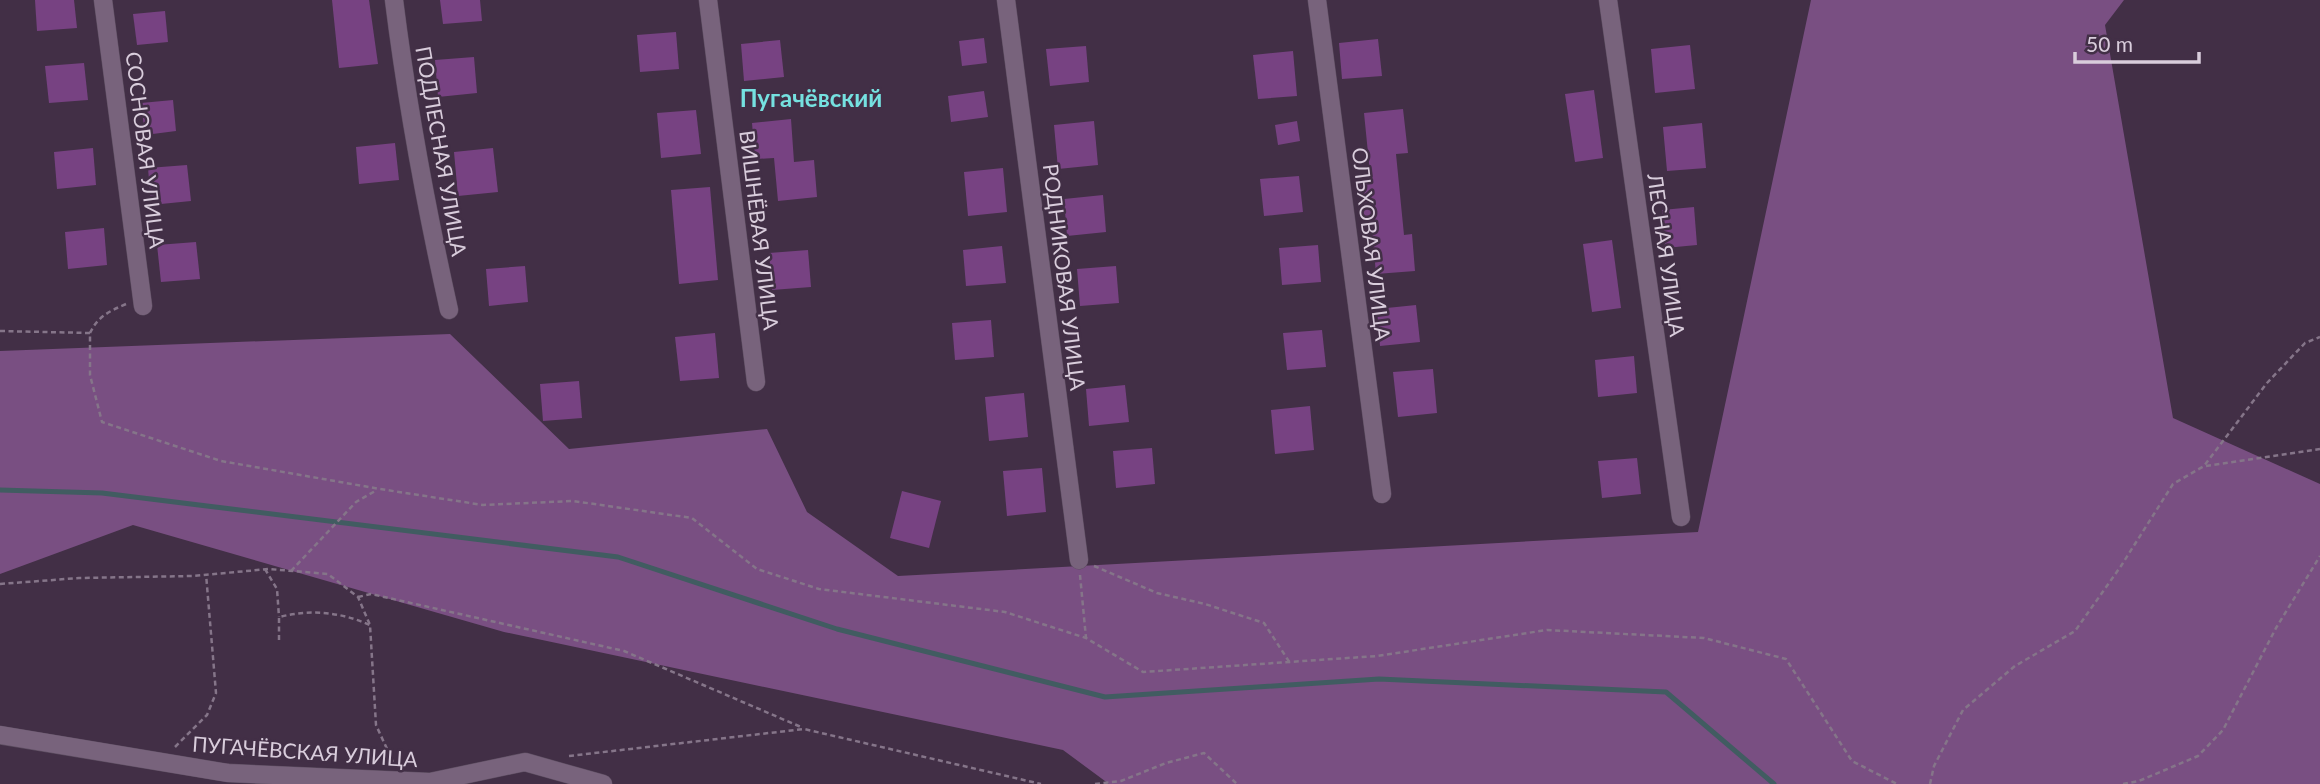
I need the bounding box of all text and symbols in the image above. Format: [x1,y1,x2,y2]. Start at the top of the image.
scale bar [2075,21,2199,65]
text: 50 m [2086,31,2133,56]
street label: ПОДЛЕСНАЯ УЛИЦА [411,44,473,259]
street label: СОСНОВАЯ УЛИЦА [122,50,171,251]
district label: Пугачёвский [740,83,882,112]
street label: ВИШНЁВАЯ УЛИЦА [735,129,785,332]
street label: ОЛЬХОВАЯ УЛИЦА [1348,146,1396,343]
street label: РОДНИКОВАЯ УЛИЦА [1039,162,1091,393]
street label: ЛЕСНАЯ УЛИЦА [1643,171,1691,339]
street label: ПУГАЧЁВСКАЯ УЛИЦА [191,731,419,771]

